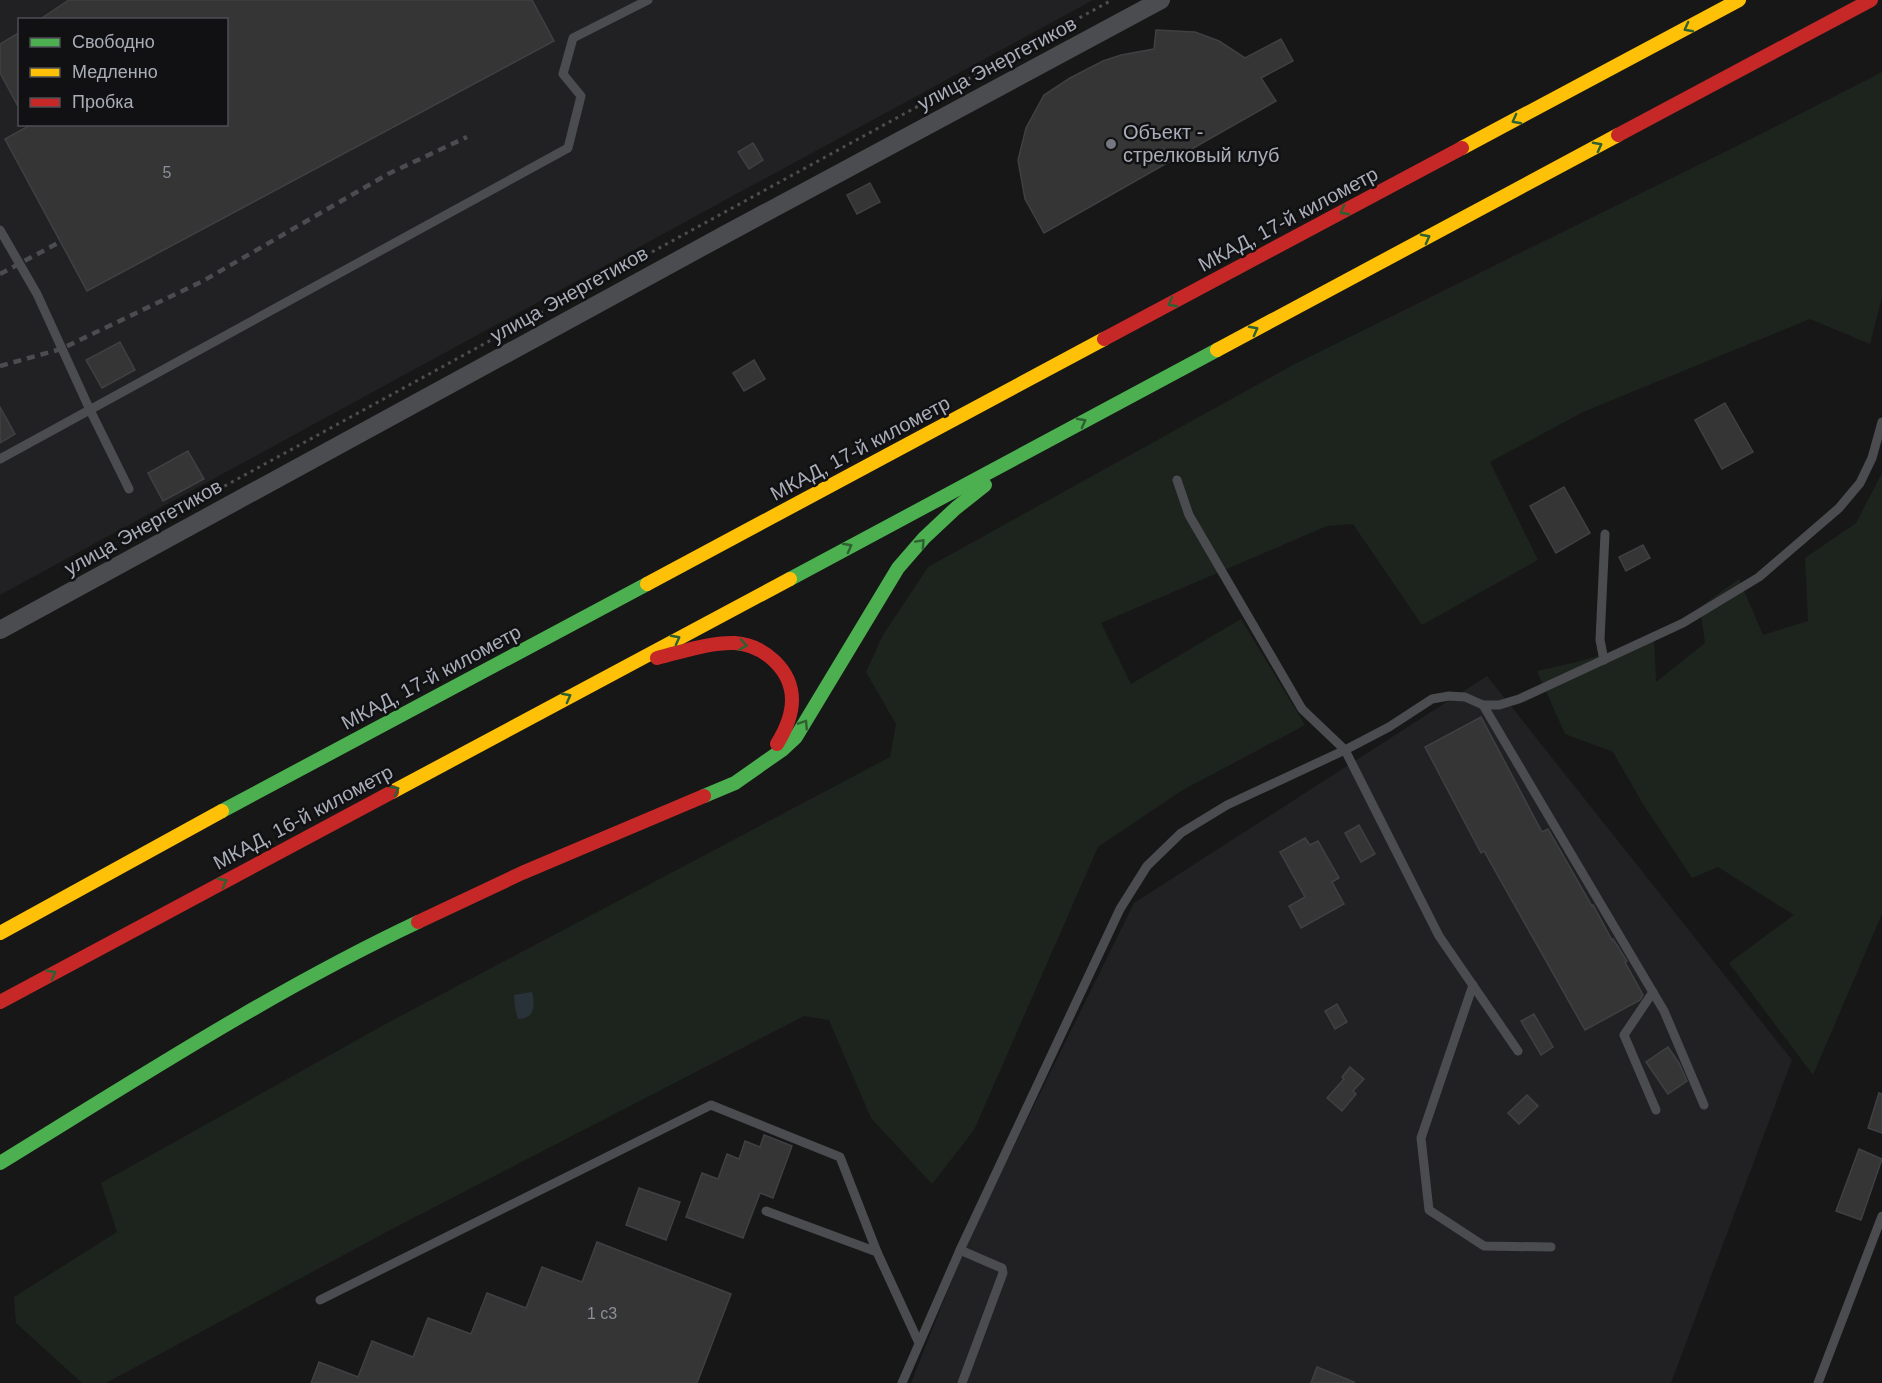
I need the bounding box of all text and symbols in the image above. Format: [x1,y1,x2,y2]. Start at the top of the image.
street label: улица Энергетиков [914,12,1080,114]
legend [18,18,228,126]
one-way arrow [1683,21,1694,32]
text: Свободно [72,32,155,52]
text: Медленно [72,62,158,82]
text: Пробка [72,92,135,112]
one-way arrow [1511,112,1522,124]
place label: Объект - стрелковый клуб [1123,121,1280,166]
marker: Объект - стрелковый клуб [1104,137,1118,151]
one-way arrow [1591,142,1602,153]
street label: МКАД, 17-й километр [1195,162,1381,276]
house number: 5 [163,164,172,181]
one-way arrow [1339,204,1350,216]
one-way arrow [1420,234,1430,245]
street label: улица Энергетиков [486,242,652,346]
one-way arrow [1167,296,1178,307]
one-way arrow [1248,326,1258,337]
street label: МКАД, 17-й километр [767,391,953,505]
one-way arrow [1076,418,1086,429]
street label: улица Энергетиков [60,475,226,579]
one-way arrow [913,539,924,550]
one-way arrow [842,543,852,554]
street label: МКАД, 17-й километр [338,620,524,734]
one-way arrow [670,635,681,646]
one-way arrow [738,638,748,651]
one-way arrow [561,693,571,704]
one-way arrow [797,720,809,730]
street label: МКАД, 16-й километр [210,760,396,874]
one-way arrow [389,785,400,797]
one-way arrow [217,878,228,889]
one-way arrow [45,970,56,981]
house number: 1 с3 [587,1305,617,1322]

